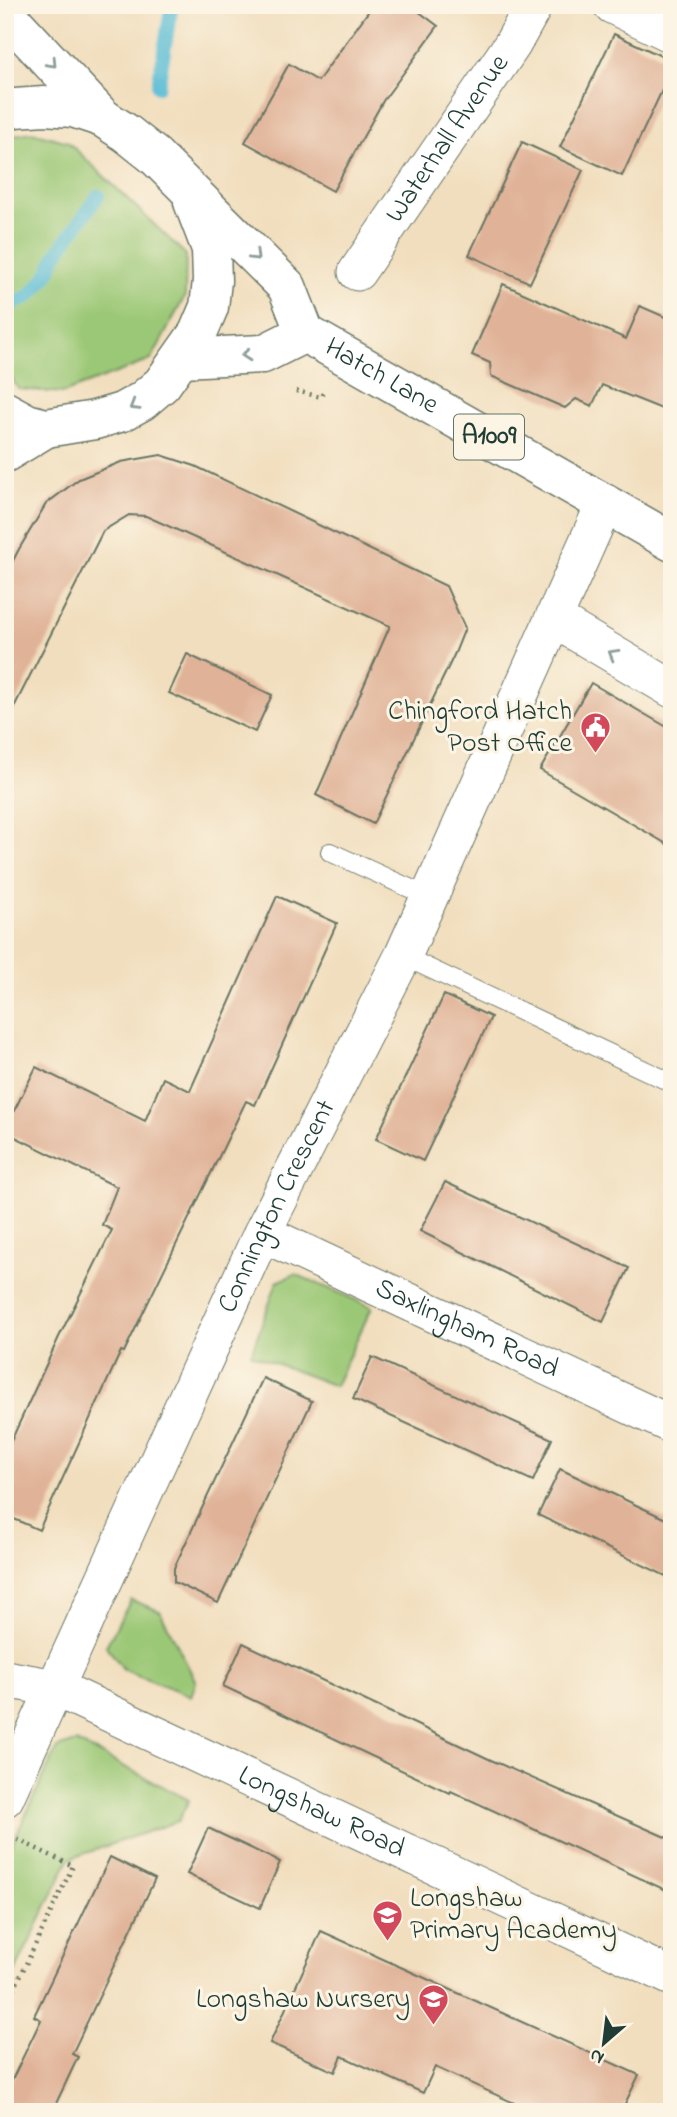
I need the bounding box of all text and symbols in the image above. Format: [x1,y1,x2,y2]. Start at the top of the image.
street label: Waterhall Avenue [376,46,520,232]
one-way arrow [43,55,56,68]
one-way arrow [247,248,259,260]
street label: Hatch Lane [317,328,446,426]
one-way arrow [240,347,251,362]
one-way arrow [128,397,141,410]
road number: A1009 [454,414,524,460]
one-way arrow [607,649,620,662]
place label: Chingford Hatch Post Office [388,692,572,765]
public building icon: Chingford Hatch Post Office [578,711,612,755]
street label: Connington Crescent [208,1093,347,1320]
street label: Saxlingham Road [368,1268,566,1390]
street label: Longshaw Road [231,1756,412,1870]
place label: Longshaw Primary Academy [410,1879,617,1952]
school or university icon: Longshaw Primary Academy [370,1898,404,1942]
place label: Longshaw Nursery [196,1980,410,2021]
school or university icon: Longshaw Nursery [416,1983,450,2027]
north arrow [568,2008,638,2078]
text: N [585,2041,609,2071]

